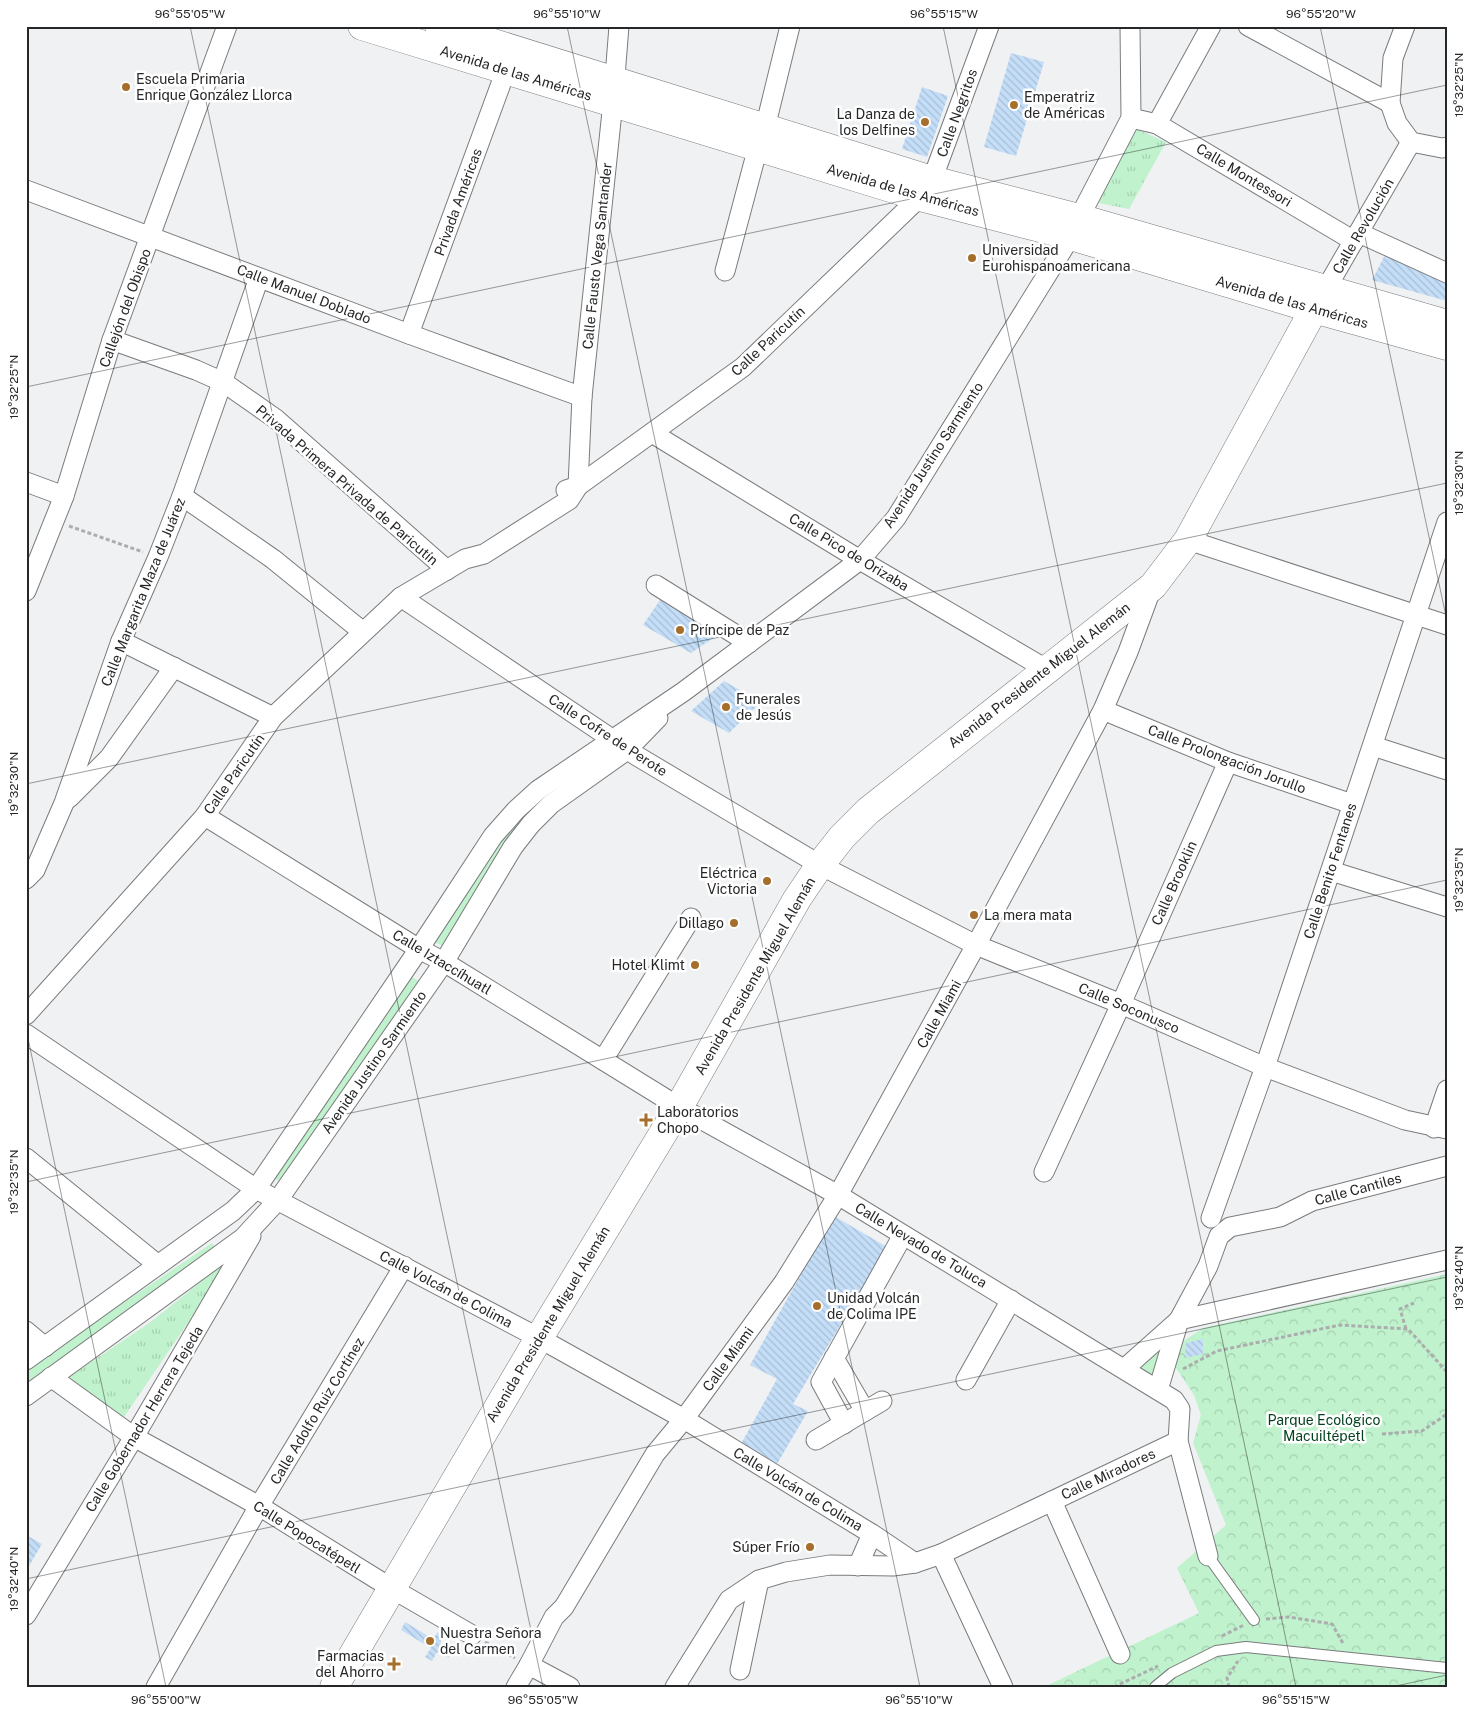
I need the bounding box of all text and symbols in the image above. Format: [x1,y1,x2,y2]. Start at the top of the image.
text: 96°55'05"W [155,7,226,21]
text: 96°55'10"W [533,7,601,21]
text: 96°55'15"W [910,7,979,21]
text: 96°55'20"W [1286,7,1356,21]
street label: Avenida de las Américas [438,42,594,104]
text: 19°32'25"N [1452,53,1466,117]
street label: Calle Negritos [934,67,980,159]
place label: Escuela Primaria Enrique González Llorca [136,71,292,103]
marker: Escuela Primaria Enrique González Llorca [120,81,132,93]
place label: Emperatriz de Américas [1024,89,1105,121]
marker: Emperatriz de Américas [1008,99,1020,111]
place label: La Danza de los Delfines [836,106,915,138]
marker: La Danza de los Delfines [919,116,931,128]
street label: Calle Montessori [1193,140,1295,210]
street label: Privada Américas [431,146,485,258]
street label: Avenida de las Américas [825,161,981,219]
street label: Calle Fausto Vega Santander [579,162,615,350]
street label: Calle Revolución [1329,175,1397,277]
place label: Universidad Eurohispanoamericana [982,242,1130,274]
street label: Callejón del Obispo [96,246,154,370]
marker: Universidad Eurohispanoamericana [966,252,978,264]
street label: Calle Manuel Doblado [235,261,373,327]
street label: Avenida de las Américas [1214,273,1370,331]
street label: Calle Paricutín [728,303,808,379]
text: 19°32'25"N [7,355,21,419]
street label: Avenida Justino Sarmiento [880,379,986,531]
street label: Privada Primera Privada de Paricutín [253,402,441,568]
text: 19°32'30"N [1452,451,1466,515]
street label: Calle Margarita Maza de Juárez [98,495,188,689]
street label: Calle Pico de Orizaba [786,510,912,594]
street label: Avenida Presidente Miguel Alemán [945,599,1133,751]
place label: Príncipe de Paz [690,622,789,638]
marker: Príncipe de Paz [674,624,686,636]
street label: Calle Cofre de Perote [546,691,670,779]
place label: Funerales de Jesús [736,691,800,723]
marker: Funerales de Jesús [720,701,732,713]
street label: Calle Prolongación Jorullo [1146,721,1308,797]
street label: Calle Paricutín [200,731,268,817]
text: 19°32'30"N [7,752,21,816]
street label: Calle Benito Fentanes [1300,801,1360,941]
street label: Calle Brooklin [1148,838,1200,928]
text: 19°32'35"N [1452,847,1466,913]
place label: Eléctrica Victoria [700,865,757,897]
street label: Avenida Presidente Miguel Alemán [692,874,818,1078]
marker: Eléctrica Victoria [761,875,773,887]
place label: La mera mata [984,907,1072,923]
marker: La mera mata [968,909,980,921]
place label: Dillago [678,915,724,931]
marker: Dillago [728,917,740,929]
street label: Calle Iztaccíhuatl [390,926,494,998]
place label: Hotel Klimt [611,957,685,973]
marker: Hotel Klimt [689,959,701,971]
street label: Calle Miami [914,977,964,1051]
street label: Calle Soconusco [1076,980,1182,1036]
street label: Avenida Justino Sarmiento [318,987,430,1137]
place label: Laboratorios Chopo [657,1104,739,1136]
marker: Laboratorios Chopo [639,1113,653,1127]
text: 19°32'35"N [7,1149,21,1215]
street label: Calle Cantiles [1313,1170,1403,1208]
street label: Calle Nevado de Toluca [852,1199,990,1291]
street label: Avenida Presidente Miguel Alemán [483,1223,613,1425]
text: 19°32'40"N [1452,1246,1466,1310]
street label: Calle Volcán de Colima [377,1247,515,1331]
place label: Unidad Volcán de Colima IPE [827,1290,920,1322]
marker: Unidad Volcán de Colima IPE [811,1300,823,1312]
street label: Calle Gobernador Herrera Tejeda [82,1323,206,1515]
street label: Calle Miami [699,1324,757,1394]
street label: Calle Adolfo Ruiz Cortínez [267,1334,367,1487]
park label: Parque Ecológico Macuiltépetl [1267,1412,1381,1444]
street label: Calle Volcán de Colima [730,1444,866,1534]
street label: Calle Miradores [1058,1445,1158,1503]
street label: Calle Popocatépetl [251,1498,363,1576]
place label: Súper Frío [732,1539,800,1555]
marker: Súper Frío [804,1541,816,1553]
text: 19°32'40"N [7,1547,21,1611]
place label: Nuestra Señora del Carmen [440,1625,542,1657]
marker: Nuestra Señora del Carmen [424,1635,436,1647]
place label: Farmacias del Ahorro [315,1648,384,1680]
marker: Farmacias del Ahorro [388,1658,400,1670]
text: 96°55'00"W [131,1693,202,1707]
text: 96°55'05"W [508,1693,579,1707]
text: 96°55'10"W [885,1693,953,1707]
text: 96°55'15"W [1262,1693,1331,1707]

